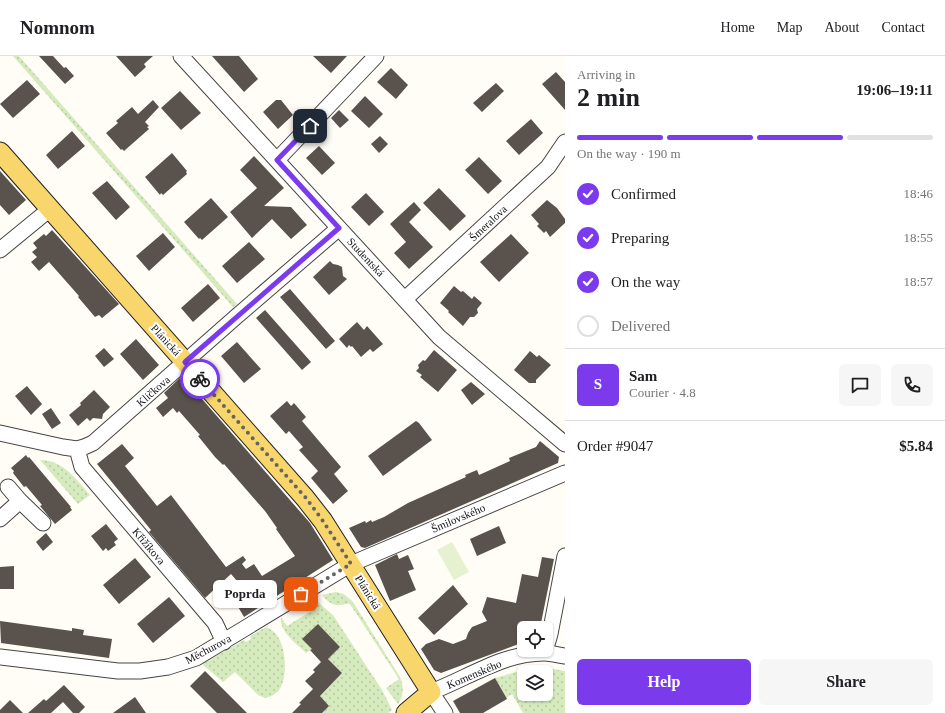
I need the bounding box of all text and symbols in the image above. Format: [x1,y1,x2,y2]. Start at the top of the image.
text: Nomnom [20,17,95,38]
text: Home [721,20,755,35]
text: Map [777,20,802,35]
text: About [824,20,859,35]
text: Contact [881,20,925,35]
text: Arriving in [577,67,635,82]
text: 19:06–19:11 [856,82,933,98]
text: 2 min [577,83,640,112]
pin [293,109,327,143]
icon: home [299,115,321,137]
text: On the way · 190 m [577,146,681,161]
icon: check [577,183,599,205]
text: Confirmed [611,186,676,202]
text: 18:46 [903,186,933,201]
street label: Šmeralova [467,202,509,243]
icon: check [577,227,599,249]
text: Preparing [611,230,669,246]
text: 18:55 [903,230,933,245]
street label: Studentská [345,235,387,279]
icon: check [577,271,599,293]
text: On the way [611,274,680,290]
text: 18:57 [903,274,933,289]
text: Delivered [611,318,670,334]
street label: Plánická [149,322,183,358]
courier [180,359,220,399]
button: chat [839,364,881,406]
button: phone [891,364,933,406]
icon: bike [189,368,211,390]
text: Sam [629,368,657,384]
street label: Kličkova [134,373,172,409]
text: S [594,376,602,392]
text: Courier · 4.8 [629,385,696,400]
text: Order #9047 [577,438,653,454]
text: $5.84 [899,438,933,454]
street label: Šmilovského [429,501,487,535]
street label: Křižíkova [130,525,168,567]
street label: Plánická [353,573,383,611]
pin [284,577,318,611]
callout: Poprda [213,580,277,608]
icon: bag [290,583,312,605]
text: Poprda [224,586,266,601]
map controls [517,621,553,701]
button: locate [517,621,553,657]
street label: Měchurova [183,632,233,666]
street label: Komenského [445,657,504,691]
button: Help [577,659,751,705]
button: Share [759,659,933,705]
button: layers [517,665,553,701]

